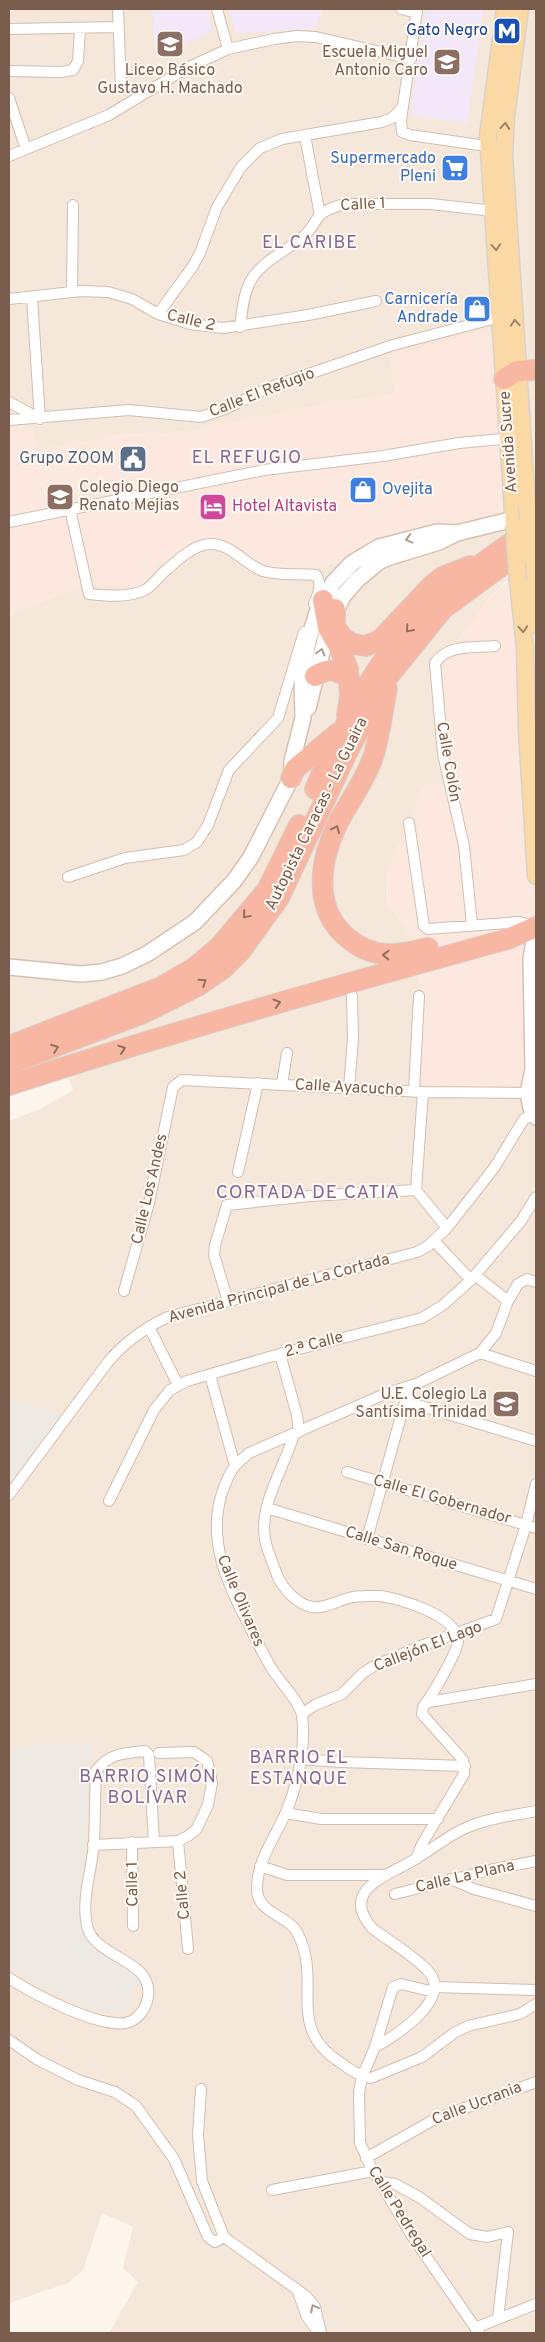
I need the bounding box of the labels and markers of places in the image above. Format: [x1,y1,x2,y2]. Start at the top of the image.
metro station icon: Gato Negro [492,16,522,46]
place label: Gato Negro [406,21,488,41]
school or university icon: Liceo Básico Gustavo H. Machado [155,29,185,59]
place label: Escuela Miguel Antonio Caro [322,43,428,81]
school or university icon: Escuela Miguel Antonio Caro [432,47,462,77]
place label: Liceo Básico Gustavo H. Machado [97,61,243,99]
place label: Supermercado Pleni [330,149,436,187]
supermarket icon: Supermercado Pleni [440,153,470,183]
place label: Carnicería Andrade [384,290,458,328]
shop icon: Carnicería Andrade [462,294,492,324]
public building icon: Grupo ZOOM [118,444,148,474]
place label: Grupo ZOOM [19,449,114,469]
shop icon: Ovejita [348,475,378,505]
place label: Colegio Diego Renato Mejias [79,478,179,516]
place label: Ovejita [382,480,433,500]
school or university icon: Colegio Diego Renato Mejias [45,482,75,512]
hotel icon: Hotel Altavista [198,492,228,522]
place label: Hotel Altavista [232,497,337,517]
place label: U.E. Colegio La Santísima Trinidad [355,1385,487,1423]
school or university icon: U.E. Colegio La Santísima Trinidad [491,1389,521,1419]

